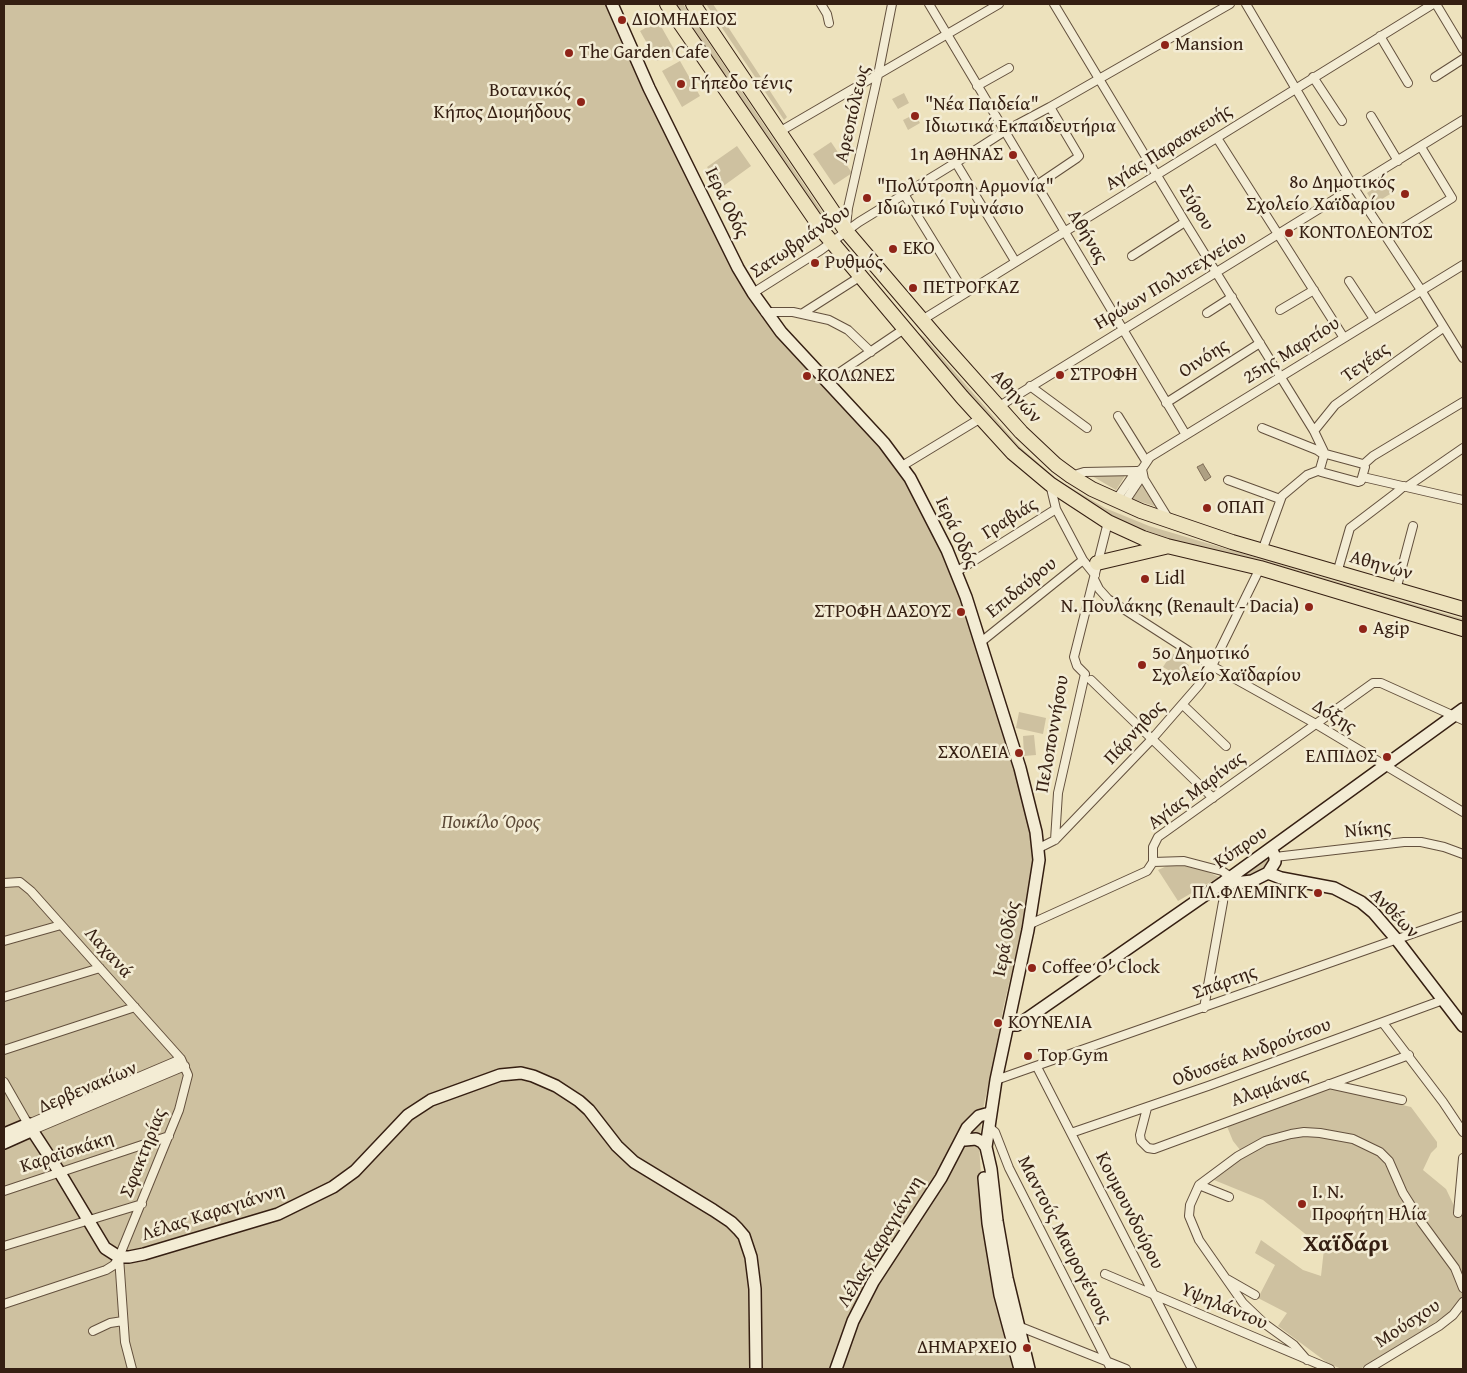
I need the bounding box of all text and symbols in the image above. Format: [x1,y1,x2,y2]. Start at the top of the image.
place label: ΔΙΟΜΗΔΕΙΟΣ [632,9,736,31]
marker: ΔΙΟΜΗΔΕΙΟΣ [616,14,628,26]
place label: Mansion [1175,34,1243,56]
marker: Mansion [1159,39,1171,51]
place label: The Garden Cafe [579,42,709,64]
marker: The Garden Cafe [563,47,575,59]
street label: Αρεοπόλεως [831,63,875,165]
place label: Γήπεδο τένις [691,73,792,95]
marker: Γήπεδο τένις [675,78,687,90]
place label: Βοτανικός Κήπος Διομήδους [434,80,571,124]
place label: "Νέα Παιδεία" Ιδιωτικά Εκπαιδευτήρια [925,94,1116,138]
marker: Βοτανικός Κήπος Διομήδους [575,96,587,108]
street label: Αγίας Παρασκευής [1101,100,1237,196]
marker: "Νέα Παιδεία" Ιδιωτικά Εκπαιδευτήρια [909,110,921,122]
place label: 1η ΑΘΗΝΑΣ [910,144,1003,166]
marker: 1η ΑΘΗΝΑΣ [1007,149,1019,161]
street label: Ιερά Οδός [699,164,753,242]
place label: 8ο Δημοτικός Σχολείο Χαϊδαρίου [1246,172,1395,216]
place label: "Πολύτροπη Αρμονία" Ιδιωτικό Γυμνάσιο [877,176,1054,220]
street label: Σύρου [1174,181,1218,235]
marker: 8ο Δημοτικός Σχολείο Χαϊδαρίου [1399,188,1411,200]
marker: "Πολύτροπη Αρμονία" Ιδιωτικό Γυμνάσιο [861,192,873,204]
street label: Σατωβριάνδου [747,200,855,284]
street label: Αθήνας [1062,206,1112,268]
place label: ΚΟΝΤΟΛΕΟΝΤΟΣ [1299,222,1432,244]
street label: Ηρώων Πολυτεχνείου [1091,227,1251,335]
marker: ΚΟΝΤΟΛΕΟΝΤΟΣ [1283,227,1295,239]
place label: EKO [903,238,935,260]
marker: EKO [887,243,899,255]
place label: Ρυθμός [825,252,883,274]
marker: Ρυθμός [809,257,821,269]
place label: ΠΕΤΡΟΓΚΑΖ [923,277,1019,299]
marker: ΠΕΤΡΟΓΚΑΖ [907,282,919,294]
street label: 25ης Μαρτίου [1240,312,1344,390]
street label: Οινόης [1175,335,1233,383]
street label: Τεγέας [1338,338,1394,388]
place label: ΣΤΡΟΦΗ [1070,364,1138,386]
place label: ΚΟΛΩΝΕΣ [817,365,895,387]
street label: Αθηνών [986,365,1046,429]
marker: ΣΤΡΟΦΗ [1054,369,1066,381]
marker: ΚΟΛΩΝΕΣ [801,370,813,382]
street label: Ιερά Οδός [929,493,983,573]
street label: Γραβιάς [978,493,1042,545]
place label: ΟΠΑΠ [1217,497,1264,519]
marker: ΟΠΑΠ [1201,502,1213,514]
street label: Αθηνών [1347,546,1415,586]
street label: Επιδαύρου [982,553,1062,623]
place label: Lidl [1155,568,1185,590]
marker: Lidl [1139,573,1151,585]
place label: Ν. Πουλάκης (Renault - Dacia) [1061,596,1299,618]
place label: ΣΤΡΟΦΗ ΔΑΣΟΥΣ [814,601,951,623]
marker: Ν. Πουλάκης (Renault - Dacia) [1303,601,1315,613]
marker: ΣΤΡΟΦΗ ΔΑΣΟΥΣ [955,606,967,618]
place label: Agip [1373,618,1410,640]
marker: Agip [1357,623,1369,635]
place label: 5ο Δημοτικό Σχολείο Χαϊδαρίου [1152,643,1301,687]
marker: 5ο Δημοτικό Σχολείο Χαϊδαρίου [1136,659,1148,671]
street label: Πελοποννήσου [1031,674,1075,794]
street label: Δόξης [1308,695,1360,739]
street label: Πάρνηθος [1100,696,1170,770]
place label: ΣΧΟΛΕΙΑ [938,742,1009,764]
place label: ΕΛΠΙΔΟΣ [1306,746,1377,768]
marker: ΣΧΟΛΕΙΑ [1013,747,1025,759]
street label: Αγίας Μαρίνας [1144,747,1250,835]
marker: ΕΛΠΙΔΟΣ [1381,751,1393,763]
park label: Ποικίλο Όρος [442,812,540,834]
street label: Νίκης [1344,816,1392,844]
street label: Κύπρου [1210,822,1272,874]
place label: ΠΛ.ΦΛΕΜΙΝΓΚ [1192,882,1308,904]
street label: Ανθέων [1365,884,1423,944]
marker: ΠΛ.ΦΛΕΜΙΝΓΚ [1312,887,1324,899]
street label: Ιερά Οδός [989,899,1025,979]
street label: Λαχανά [79,923,137,983]
place label: Coffee O' Clock [1042,957,1160,979]
street label: Σπάρτης [1190,961,1260,1005]
marker: Coffee O' Clock [1026,962,1038,974]
place label: ΚΟΥΝΕΛΙΑ [1008,1012,1092,1034]
street label: Οδυσσέα Ανδρούτσου [1170,1014,1334,1092]
marker: ΚΟΥΝΕΛΙΑ [992,1017,1004,1029]
place label: Top Gym [1038,1045,1108,1067]
marker: Top Gym [1022,1050,1034,1062]
street label: Δερβενακίων [35,1057,141,1119]
street label: Αλαμάνας [1228,1063,1312,1113]
street label: Σφακτηρίας [116,1105,172,1201]
street label: Καραϊσκάκη [17,1127,117,1179]
street label: Κουμουνδούρου [1090,1149,1168,1273]
street label: Μαντούς Μαυρογένους [1012,1152,1116,1328]
street label: Λέλας Καραγιάννη [833,1172,929,1312]
street label: Λέλας Καραγιάννη [139,1179,287,1247]
place label: Ι. Ν. Προφήτη Ηλία [1312,1182,1427,1226]
marker: Ι. Ν. Προφήτη Ηλία [1296,1198,1308,1210]
district label: Χαϊδάρι [1303,1231,1389,1259]
street label: Υψηλάντου [1177,1279,1271,1335]
street label: Μούσχου [1371,1295,1445,1353]
place label: ΔΗΜΑΡΧΕΙΟ [917,1337,1017,1359]
marker: ΔΗΜΑΡΧΕΙΟ [1021,1342,1033,1354]

